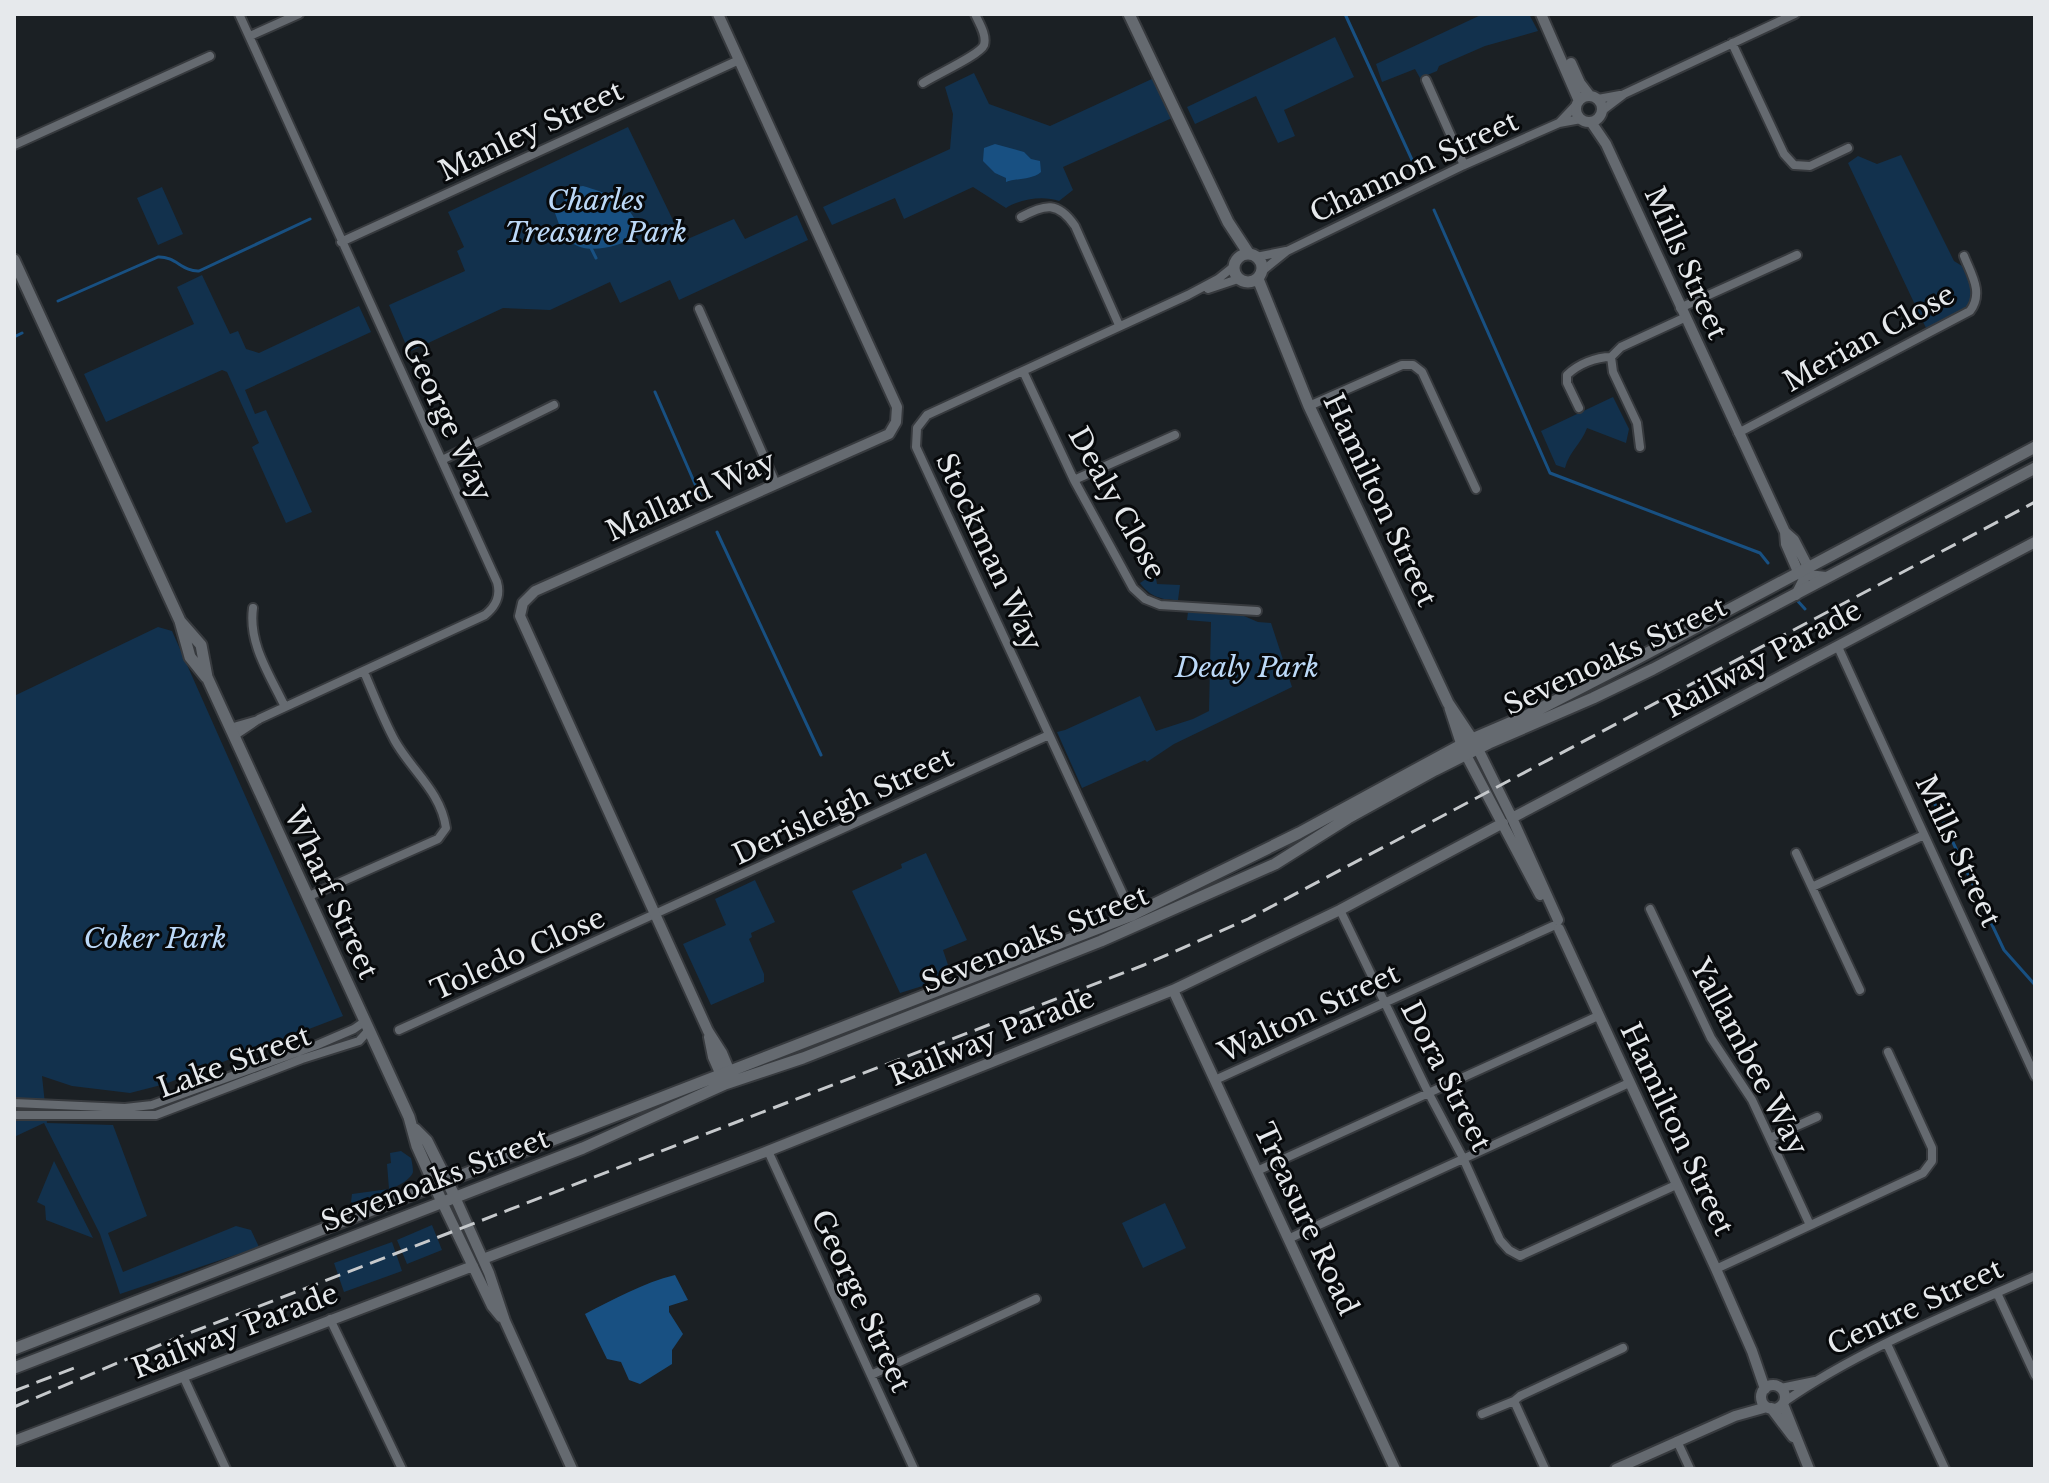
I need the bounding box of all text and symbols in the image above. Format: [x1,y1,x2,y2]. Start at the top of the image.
street label: Manley Street [433,73,629,189]
street label: Channon Street [1304,103,1524,231]
street label: Mills Street [1637,181,1735,345]
park label: Charles Treasure Park [505,183,687,250]
street label: Merian Close [1777,277,1961,399]
street label: George Way [394,333,500,507]
street label: Hamilton Street [1315,388,1445,612]
street label: Dealy Close [1061,421,1173,585]
street label: Mallard Way [601,443,781,549]
street label: Stockman Way [928,448,1050,657]
street label: Sevenoaks Street [1498,589,1732,723]
street label: Railway Parade [1659,592,1867,726]
park label: Dealy Park [1174,650,1319,685]
street label: Derisleigh Street [727,739,959,872]
street label: Mills Street [1908,770,2009,933]
street label: Wharf Street [276,801,386,985]
street label: Sevenoaks Street [916,877,1154,1000]
street label: Toledo Close [426,900,610,1008]
park label: Coker Park [83,921,227,956]
street label: Yallambee Way [1682,952,1816,1161]
street label: Walton Street [1212,956,1405,1071]
street label: Railway Parade [884,980,1100,1094]
street label: Dora Street [1393,995,1499,1157]
street label: Hamilton Street [1612,1017,1742,1241]
street label: Lake Street [153,1018,316,1106]
street label: Treasure Road [1246,1117,1366,1321]
street label: Sevenoaks Street [316,1120,554,1240]
street label: George Street [804,1204,919,1398]
street label: Centre Street [1822,1251,2009,1363]
street label: Railway Parade [127,1276,343,1386]

